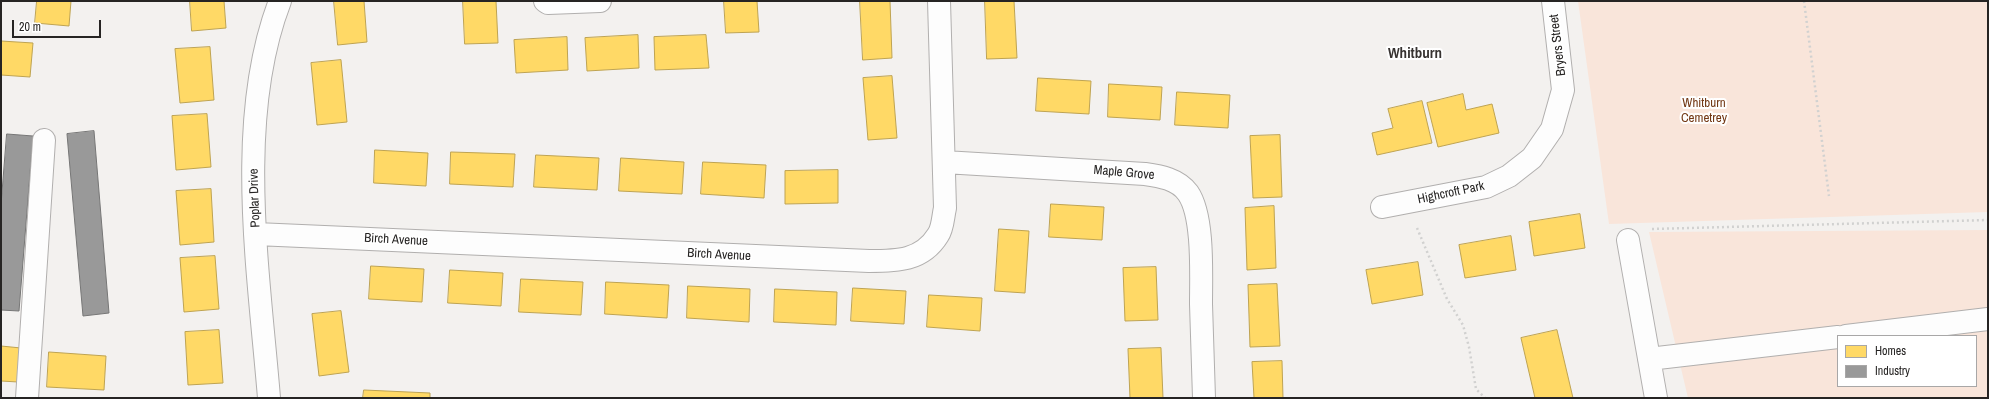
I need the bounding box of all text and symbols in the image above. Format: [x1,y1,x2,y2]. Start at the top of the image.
scale bar [14,12,103,38]
street label: Bryers Street [1546,13,1570,77]
text: 20 m [19,19,41,35]
district label: Whitburn [1388,45,1442,63]
park label: Whitburn Cemetrey [1681,96,1727,127]
street label: Maple Grove [1093,163,1155,183]
street label: Poplar Drive [246,168,264,228]
street label: Highcroft Park [1416,178,1486,208]
street label: Birch Avenue [364,231,428,249]
street label: Birch Avenue [687,246,751,264]
legend [1837,335,1977,387]
text: Homes [1875,343,1906,359]
text: Industry [1875,363,1910,379]

